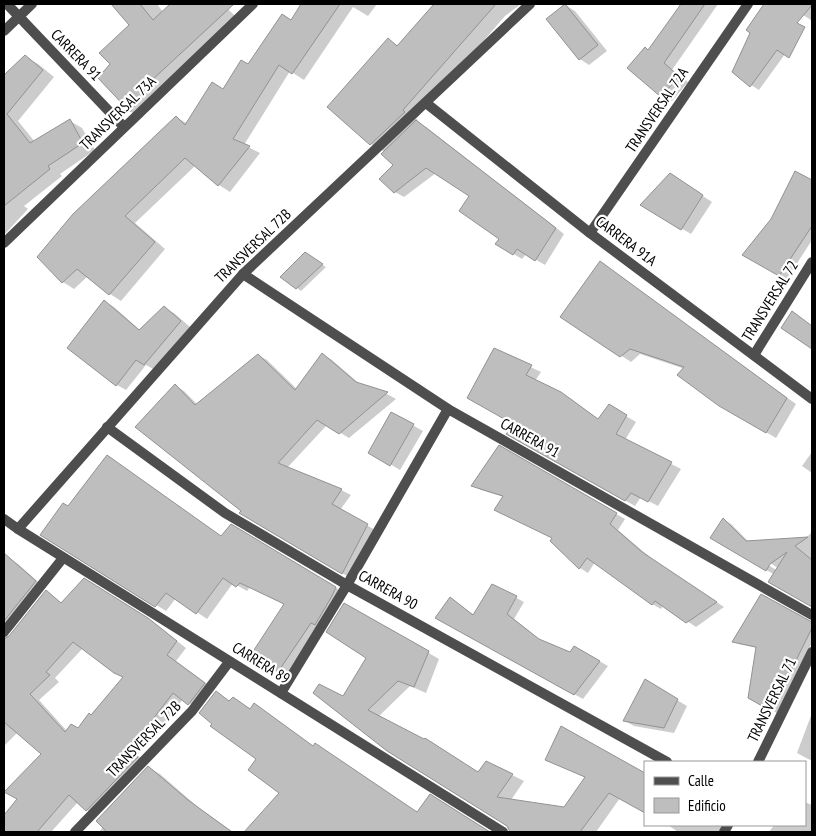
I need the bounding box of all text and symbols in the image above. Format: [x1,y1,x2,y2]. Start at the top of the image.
street label: CARRERA 91 [47,25,106,84]
street label: TRANSVERSAL 72A [621,63,693,156]
street label: TRANSVERSAL 73A [76,71,160,154]
street label: TRANSVERSAL 72B [211,205,295,287]
street label: CARRERA 91A [592,211,661,270]
street label: TRANSVERSAL 72 [737,257,802,345]
street label: CARRERA 91 [497,414,563,462]
street label: CARRERA 90 [355,566,421,614]
street label: CARRERA 89 [229,637,294,688]
street label: TRANSVERSAL 71 [743,654,800,745]
street label: TRANSVERSAL 72B [103,697,185,781]
legend [644,761,806,826]
text: Calle [688,771,714,790]
text: Edificio [688,796,726,815]

